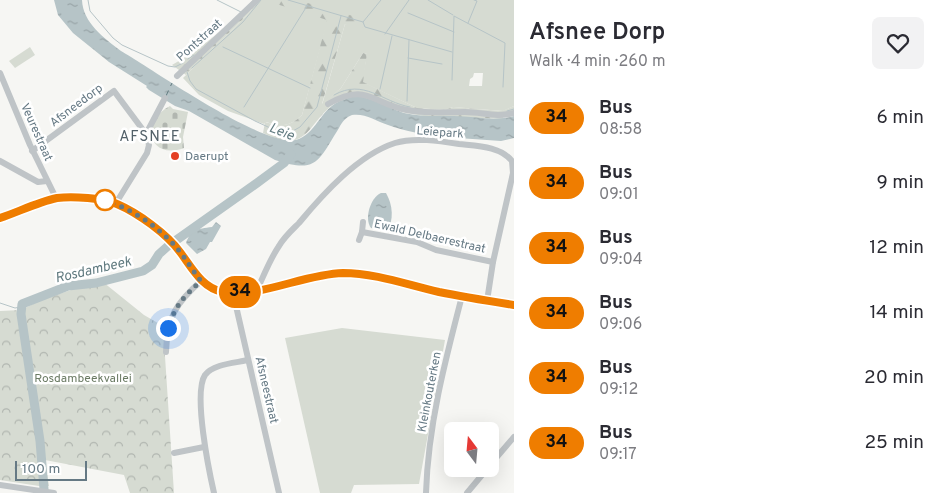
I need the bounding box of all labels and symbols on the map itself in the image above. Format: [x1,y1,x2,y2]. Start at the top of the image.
street label: Pontstraat [173,16,226,66]
street label: Afsneedorp [47,81,107,131]
street label: Veurestraat [16,101,56,164]
water label: Leie [267,120,297,145]
street label: Leiepark [416,123,464,143]
district label: AFSNEE [119,128,181,147]
place label: Daerupt [185,149,229,165]
marker: Daerupt [169,150,181,162]
unlabelled marker [94,189,116,211]
street label: Ewald Delbaerestraat [372,216,487,258]
water label: Rosdambeek [54,253,134,287]
line badge: 34 [218,276,262,308]
your location [156,316,181,341]
street label: Kleinkouterken [414,351,446,434]
street label: Afsneestraat [251,355,282,425]
park label: Rosdambeekvallei [34,371,132,387]
north arrow [444,422,499,478]
scale bar [15,458,88,481]

